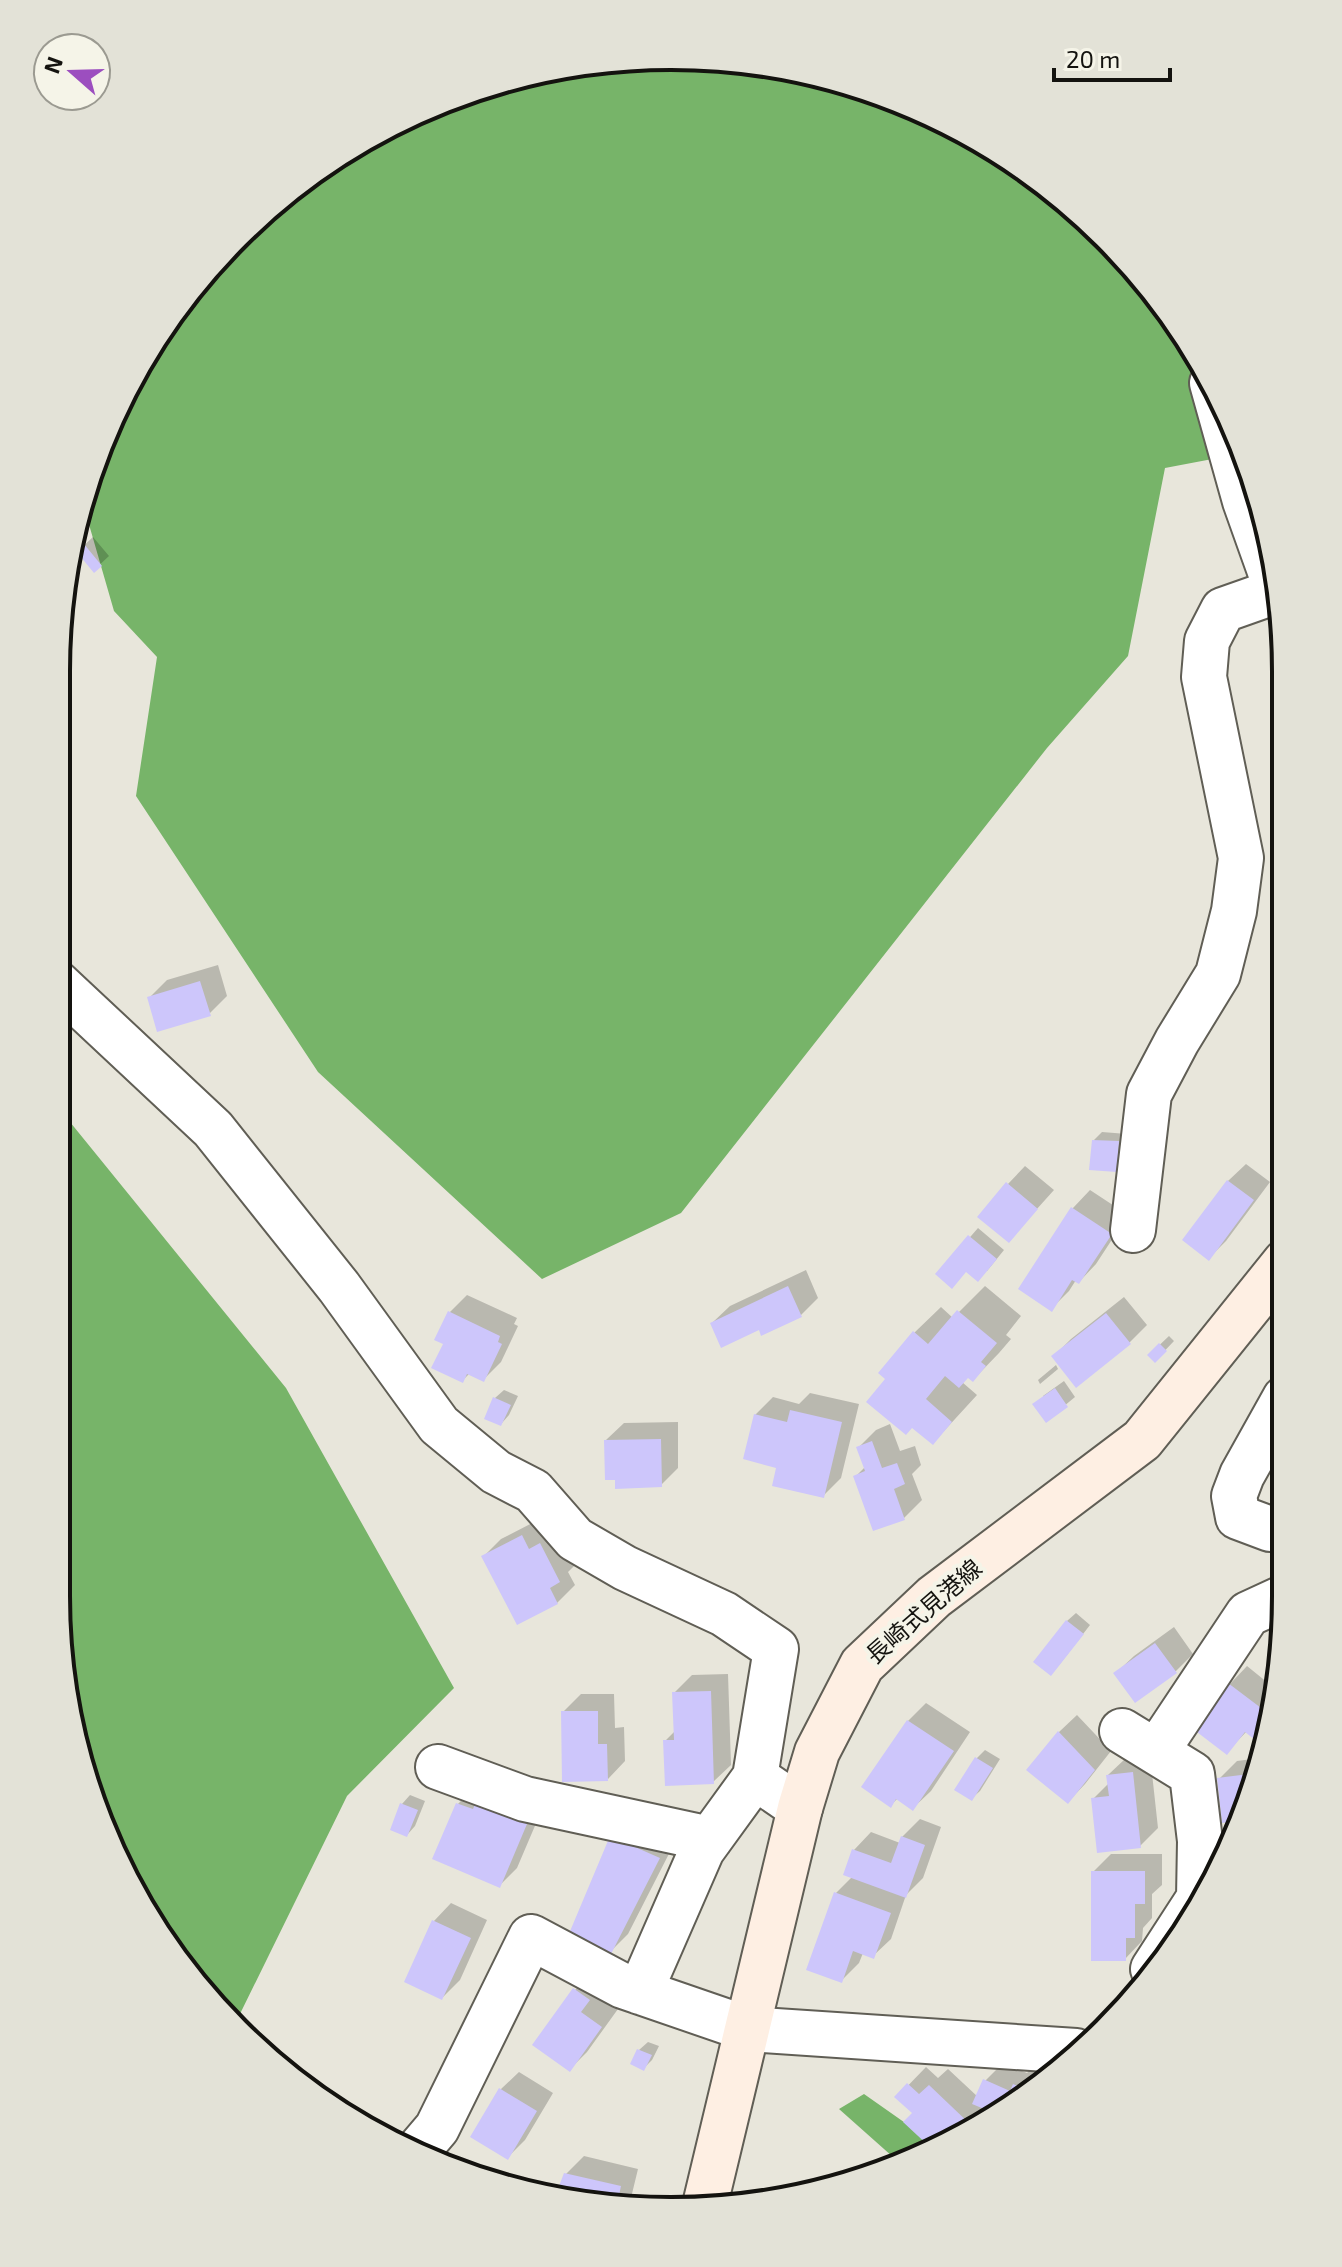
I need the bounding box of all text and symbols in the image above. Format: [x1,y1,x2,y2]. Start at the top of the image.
north arrow [32,32,112,112]
scale bar [1054,32,1170,82]
text: 20 m [1066,44,1120,73]
text: N [37,53,67,77]
street label: 長崎式見港線 [859,1553,987,1669]

